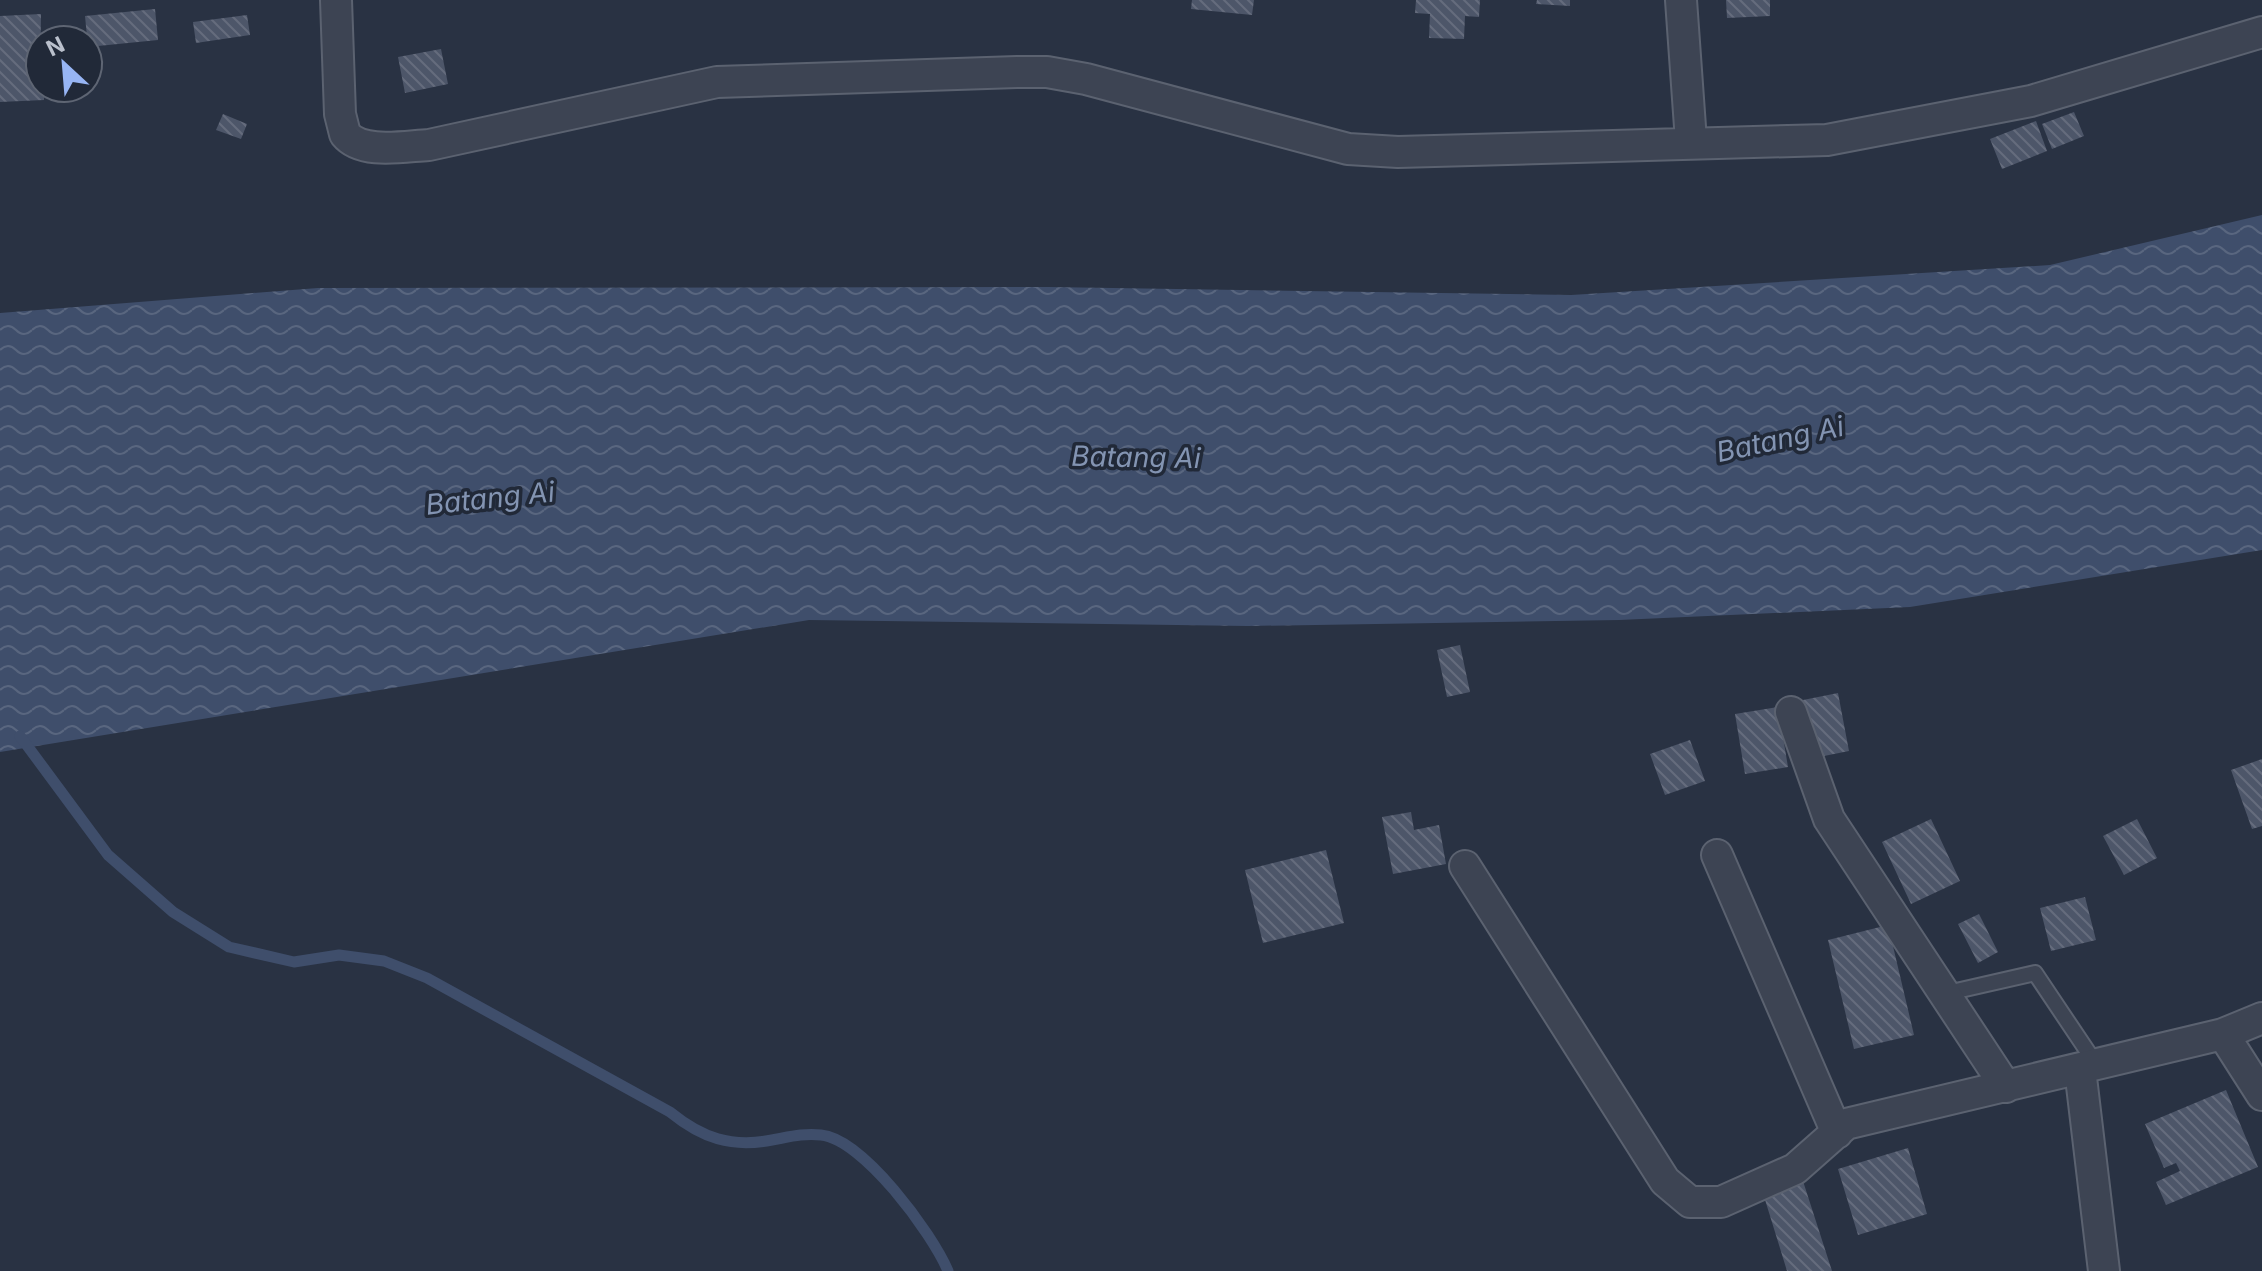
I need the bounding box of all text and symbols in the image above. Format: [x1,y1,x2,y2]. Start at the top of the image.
north arrow [24,24,104,104]
text: N [42,31,68,61]
water label: Batang Ai [1713,409,1848,469]
water label: Batang Ai [1071,439,1202,475]
water label: Batang Ai [424,474,557,522]

